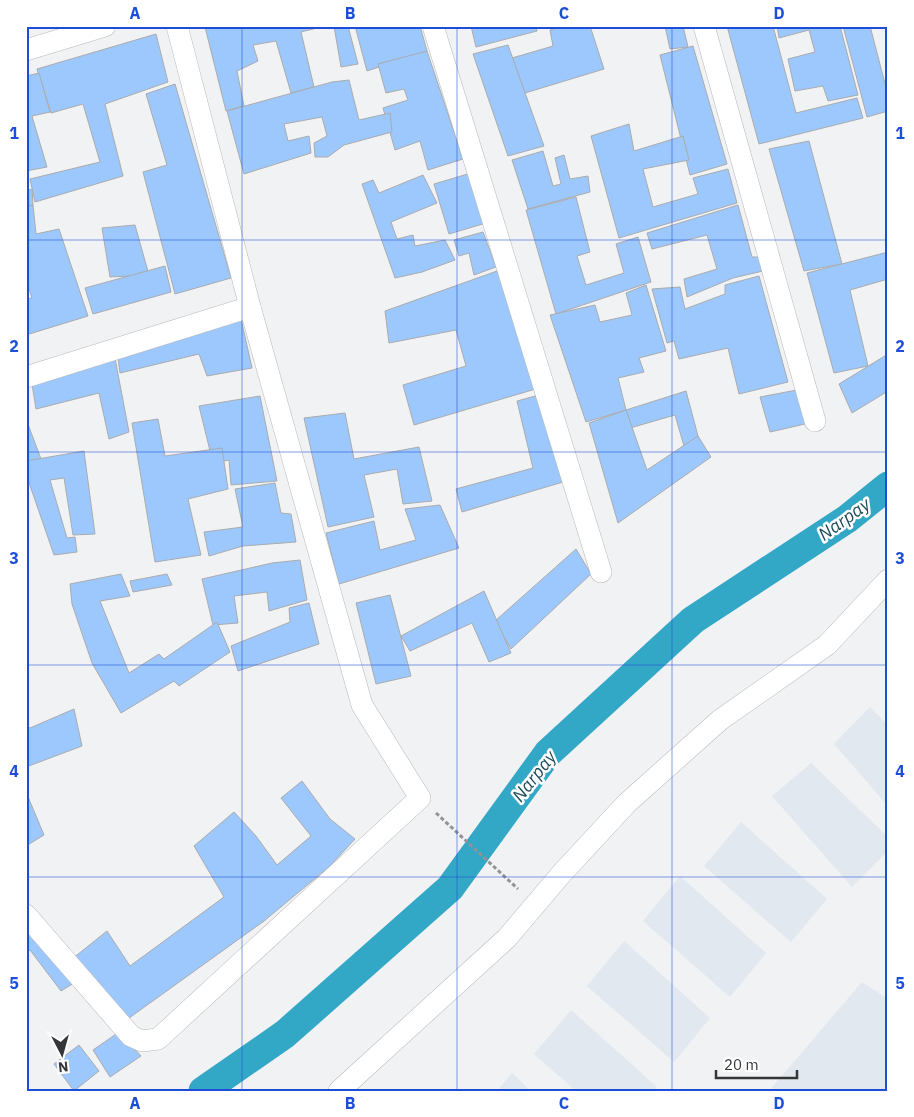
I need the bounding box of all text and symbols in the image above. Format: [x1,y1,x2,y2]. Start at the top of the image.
text: A [130,3,141,23]
text: B [345,3,356,23]
text: C [559,3,569,23]
text: D [773,3,785,23]
text: 1 [9,123,19,143]
text: 1 [895,123,905,143]
text: 2 [9,336,19,356]
text: 2 [895,336,905,356]
water label: Narpay [813,492,876,546]
text: 3 [9,548,19,568]
text: 3 [895,548,905,568]
water label: Narpay [507,745,562,806]
text: 4 [9,761,19,781]
text: 4 [895,761,905,781]
text: 5 [9,973,19,993]
text: 5 [895,973,905,993]
north arrow [38,1030,88,1080]
scale bar [716,1047,798,1079]
text: 20 m [724,1055,759,1074]
text: N [57,1057,69,1076]
text: A [130,1093,141,1113]
text: B [345,1093,356,1113]
text: C [559,1093,569,1113]
text: D [773,1093,785,1113]

